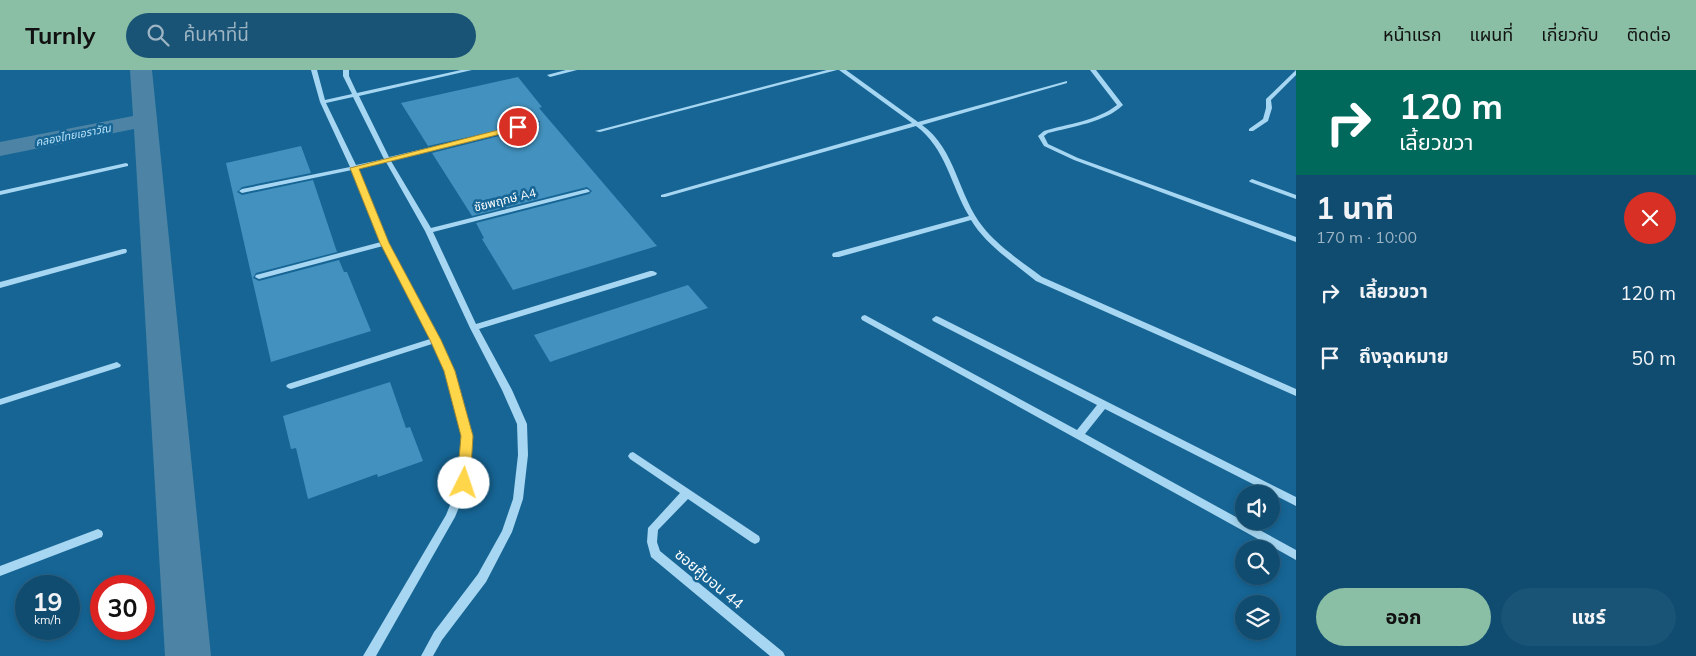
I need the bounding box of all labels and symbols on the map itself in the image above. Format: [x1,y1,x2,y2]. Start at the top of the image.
pin [497,106,539,148]
water label: คลองไทยเอราวัณ [34,121,113,149]
street label: ชัยพฤกษ์ A4 [472,185,537,214]
position arrow [437,456,489,508]
street label: ซอยคู้บอน 44 [671,544,748,613]
speed limit sign: 30 [90,575,155,640]

